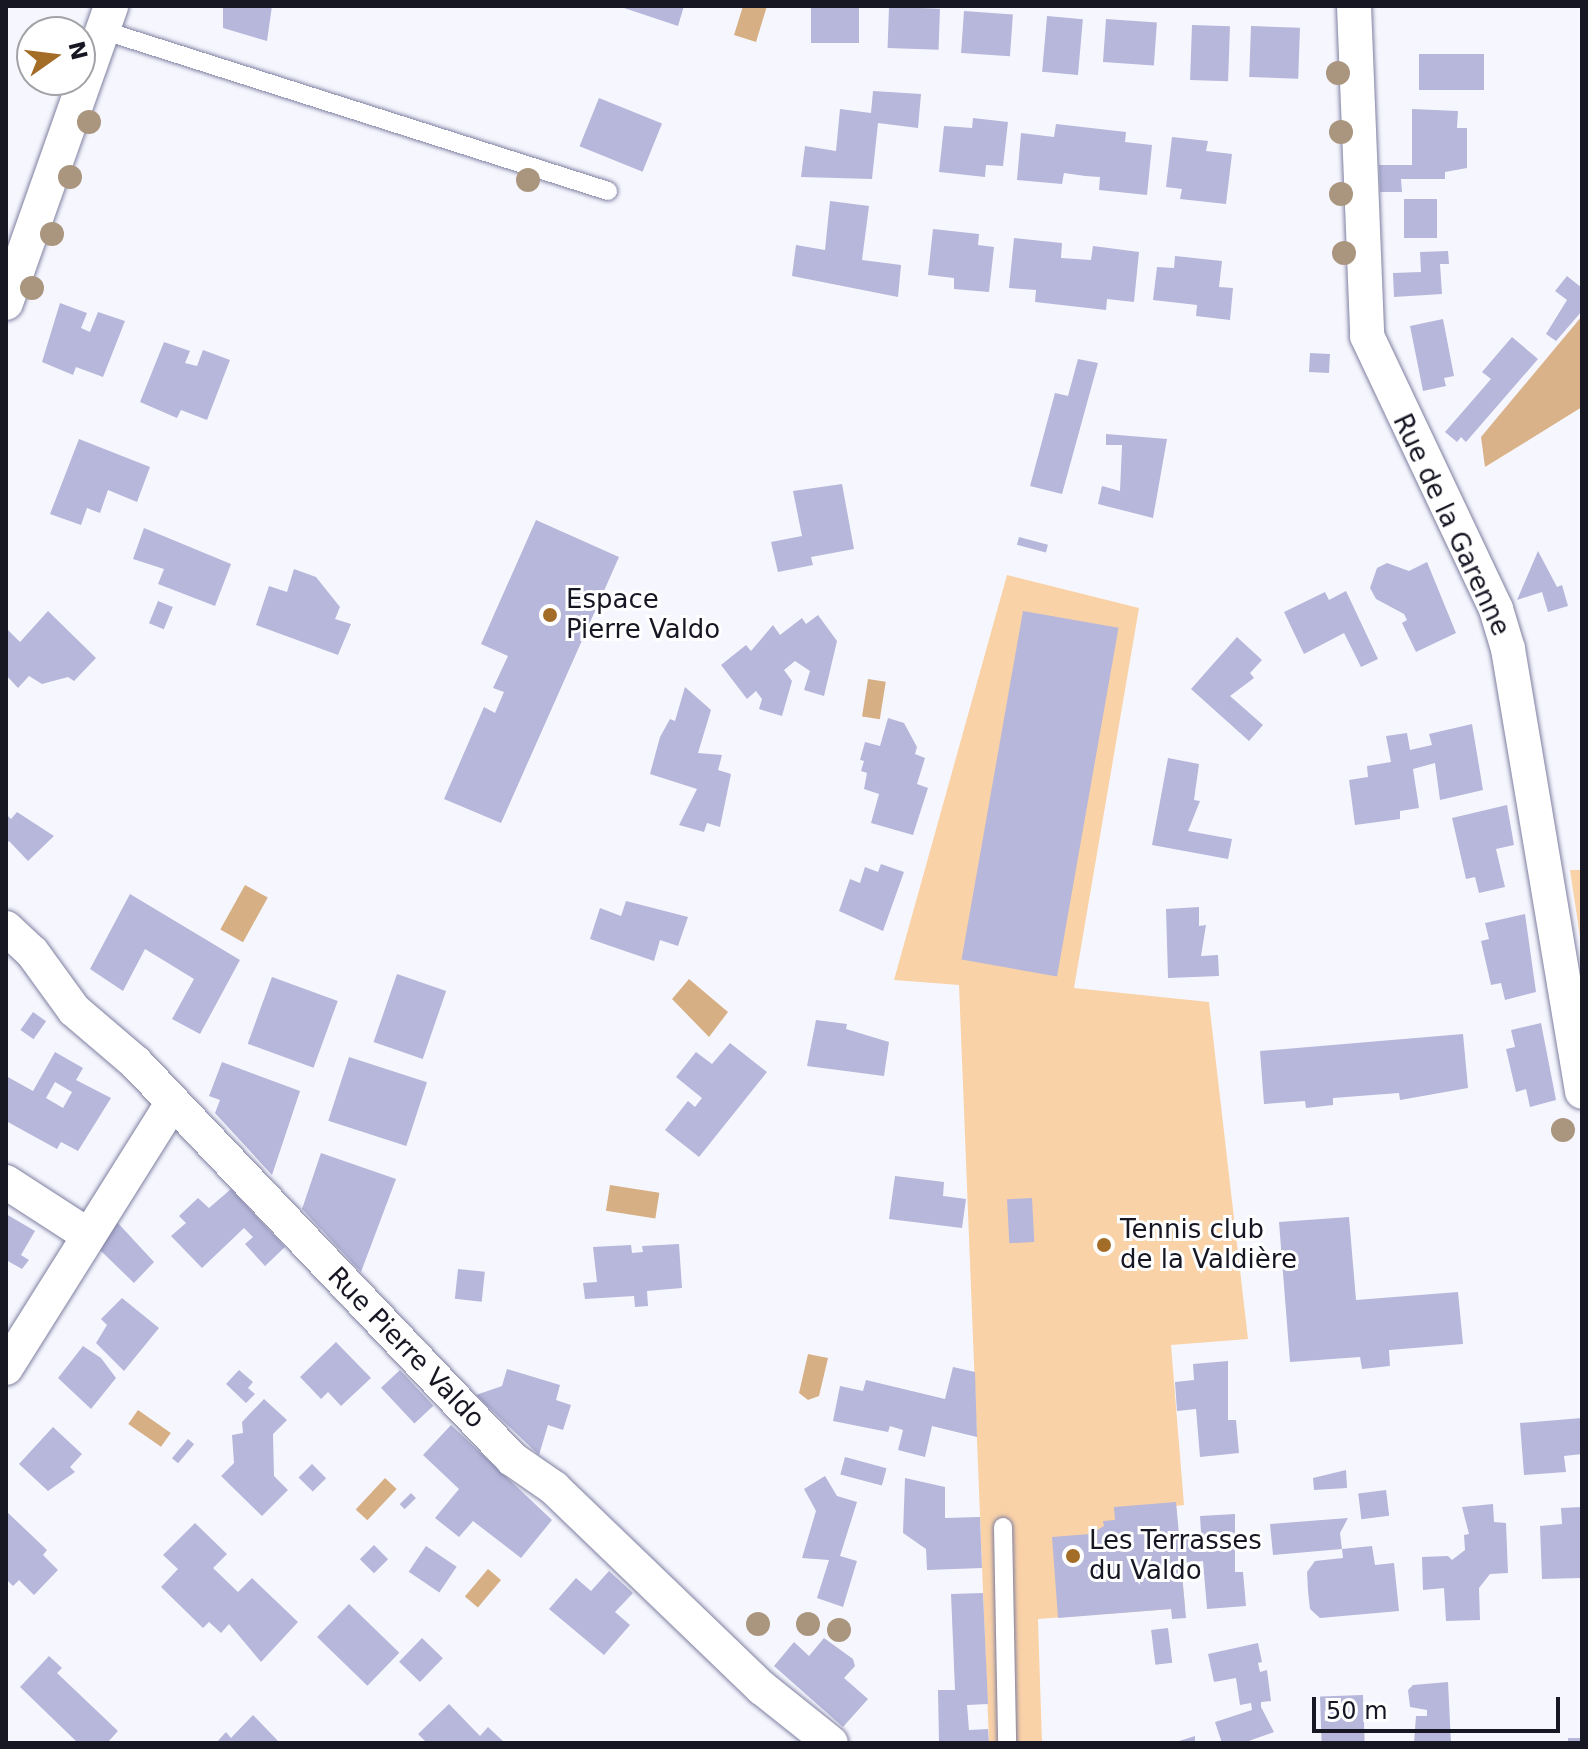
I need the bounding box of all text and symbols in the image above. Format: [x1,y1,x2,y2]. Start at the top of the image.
north arrow [16,16,96,96]
text: N [63,39,92,63]
street label: Rue de la Garenne [1386,409,1516,641]
place label: Espace Pierre Valdo [566,584,720,646]
marker: Espace Pierre Valdo [541,606,559,624]
place label: Tennis club de la Valdière [1120,1214,1297,1276]
marker: Tennis club de la Valdière [1095,1236,1113,1254]
street label: Rue Pierre Valdo [321,1261,491,1435]
place label: Les Terrasses du Valdo [1089,1525,1262,1586]
marker: Les Terrasses du Valdo [1064,1547,1082,1565]
scale bar [1316,1681,1564,1731]
text: 50 m [1326,1697,1388,1725]

